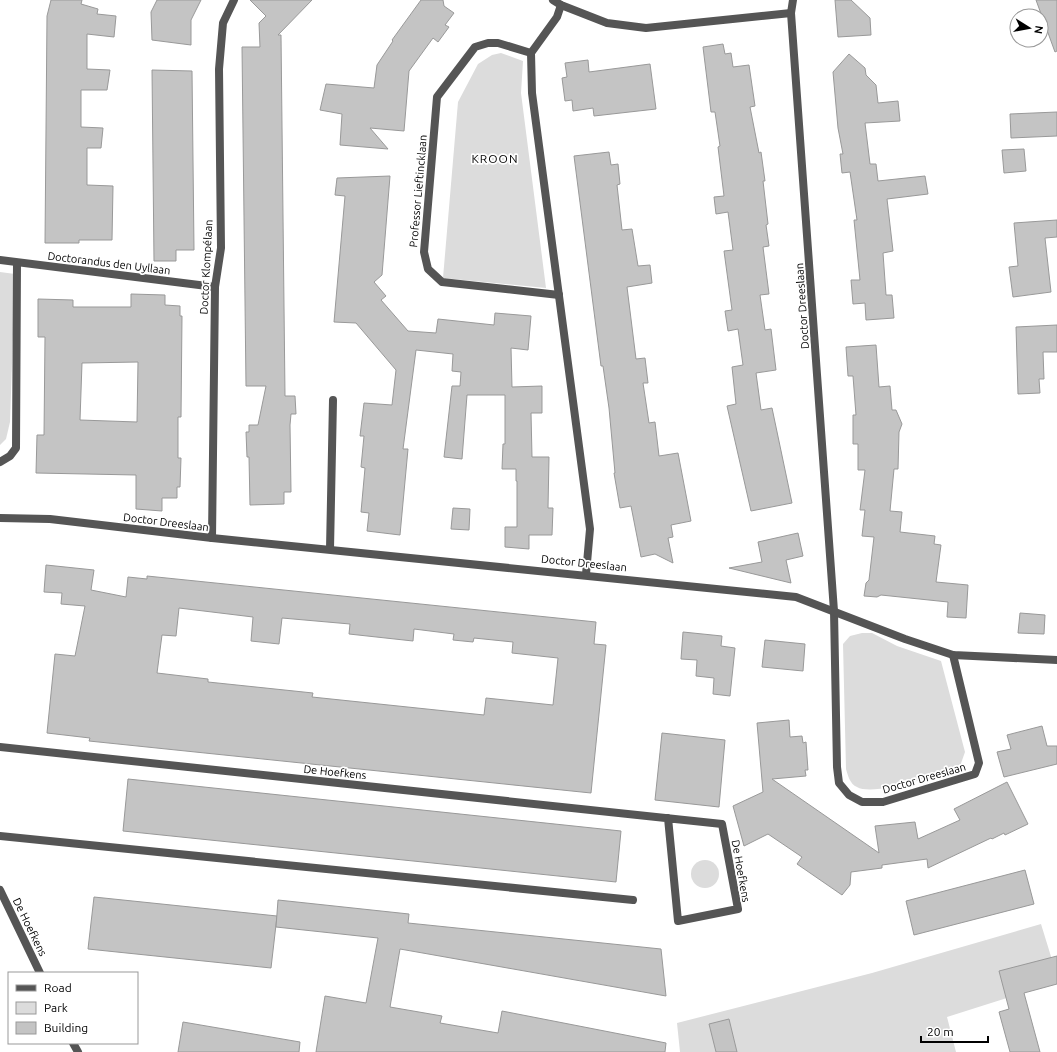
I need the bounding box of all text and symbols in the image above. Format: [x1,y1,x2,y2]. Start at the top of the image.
north arrow [1009,8,1049,48]
text: N [1032,25,1045,35]
street label: Professor Lieftincklaan [407,134,429,248]
district label: KROON [472,152,518,165]
street label: Doctor Klompélaan [198,219,214,315]
street label: Doctorandus den Uyllaan [47,250,171,276]
street label: Doctor Dreeslaan [793,263,811,349]
street label: Doctor Dreeslaan [123,511,209,533]
street label: Doctor Dreeslaan [541,553,627,573]
street label: Doctor Dreeslaan [881,760,967,796]
street label: De Hoefkens [303,763,367,781]
street label: De Hoefkens [730,839,752,903]
street label: De Hoefkens [11,896,49,958]
legend [8,972,138,1044]
text: Road [44,981,72,994]
text: Park [44,1001,68,1014]
scale bar [921,1018,988,1044]
text: Building [44,1021,88,1034]
text: 20 m [927,1025,954,1038]

